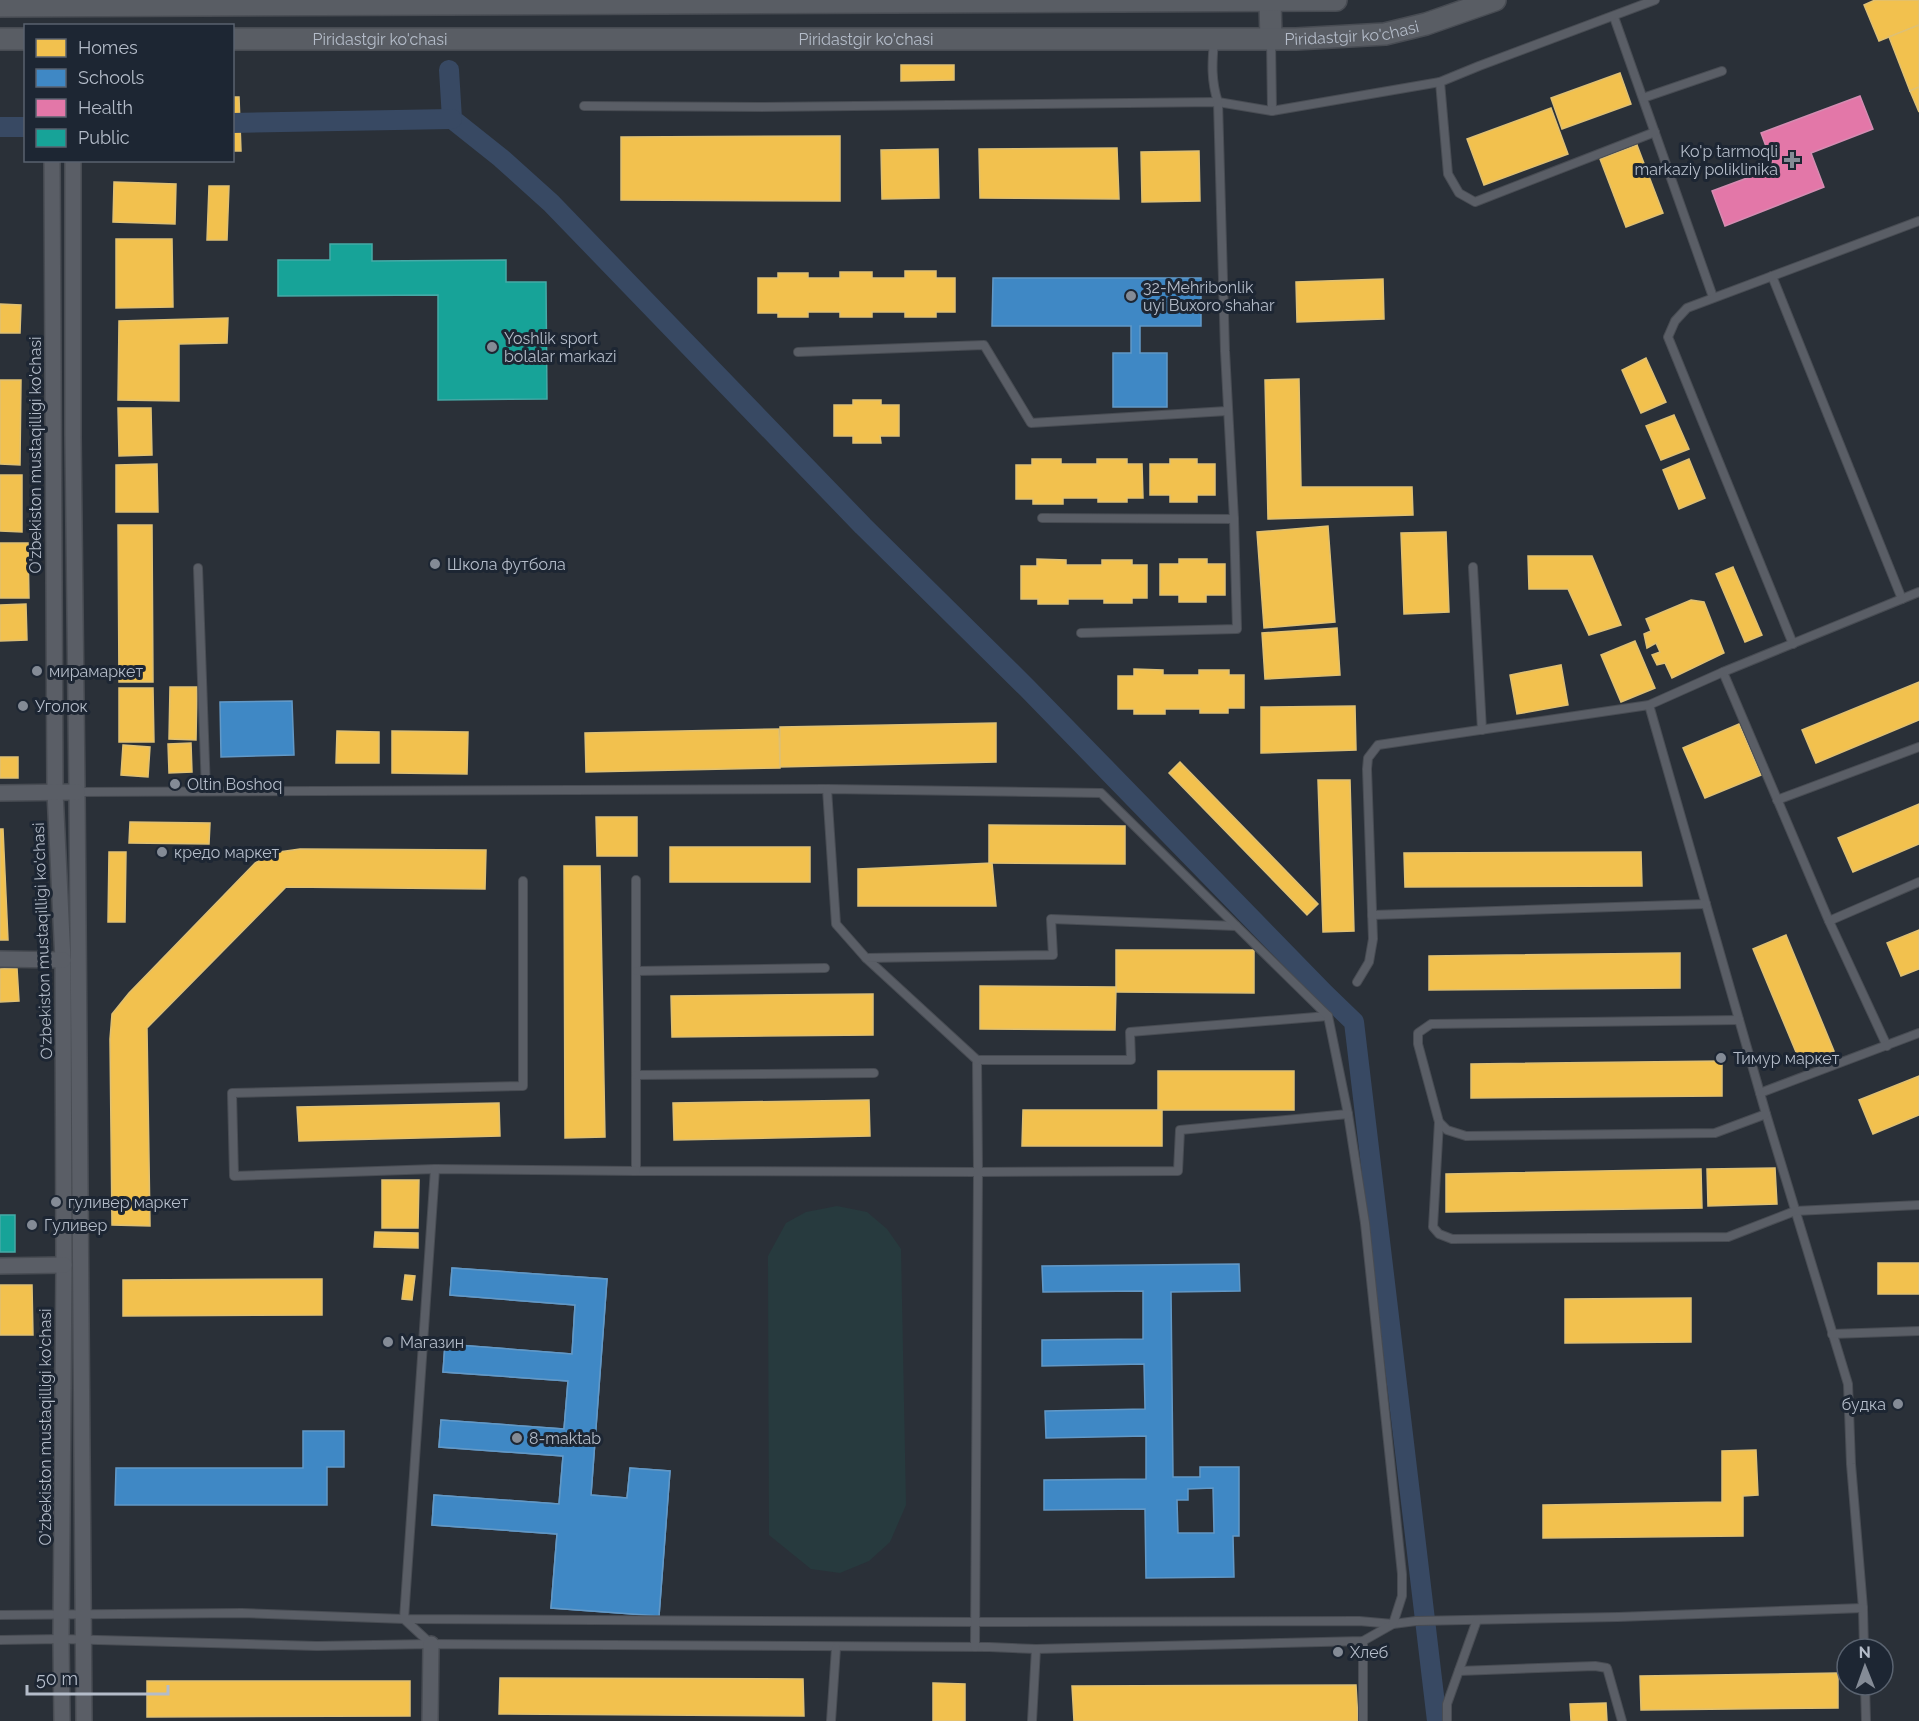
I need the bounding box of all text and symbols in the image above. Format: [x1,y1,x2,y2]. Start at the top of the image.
street label: Piridastgir ko'chasi [1284,17,1421,49]
legend [24,24,234,162]
street label: Piridastgir ko'chasi [312,30,448,49]
street label: Piridastgir ko'chasi [798,30,934,49]
text: Homes [78,37,138,58]
text: Schools [78,67,145,88]
text: Health [78,97,133,118]
text: Public [78,127,130,148]
place label: Ko'p tarmoqli markaziy poliklinika [1635,142,1778,179]
marker: Ko'p tarmoqli markaziy poliklinika [1783,151,1801,169]
place label: 32-Mehribonlik uyi Buxoro shahar [1143,278,1275,315]
marker: 32-Mehribonlik uyi Buxoro shahar [1124,289,1138,303]
place label: Yoshlik sport bolalar markazi [504,329,616,366]
street label: O'zbekiston mustaqilligi ko'chasi [26,336,45,574]
marker: Yoshlik sport bolalar markazi [485,340,499,354]
place label: Школа футбола [447,555,566,574]
marker: Школа футбола [428,557,442,571]
place label: мирамаркет [49,662,143,681]
marker: мирамаркет [30,664,44,678]
place label: Уголок [35,697,88,716]
marker: Уголок [16,699,30,713]
place label: Oltin Boshoq [187,775,282,794]
marker: Oltin Boshoq [168,777,182,791]
street label: O'zbekiston mustaqilligi ko'chasi [29,822,56,1060]
place label: кредо маркет [174,843,280,862]
marker: кредо маркет [155,845,169,859]
place label: Тимур маркет [1733,1049,1840,1068]
marker: Тимур маркет [1714,1051,1728,1065]
place label: гуливер маркет [68,1193,189,1212]
marker: гуливер маркет [49,1195,63,1209]
place label: Гуливер [44,1216,107,1235]
marker: Гуливер [25,1218,39,1232]
street label: O'zbekiston mustaqilligi ko'chasi [36,1308,55,1546]
place label: Магазин [400,1333,464,1352]
marker: Магазин [381,1335,395,1349]
place label: будка [1842,1395,1886,1414]
marker: будка [1891,1397,1905,1411]
place label: 8-maktab [529,1429,601,1448]
marker: 8-maktab [510,1431,524,1445]
north arrow [1835,1637,1895,1697]
place label: Хлеб [1350,1643,1389,1662]
text: N [1858,1643,1871,1662]
marker: Хлеб [1331,1645,1345,1659]
scale bar [27,1658,168,1696]
text: 50 m [36,1668,78,1689]

